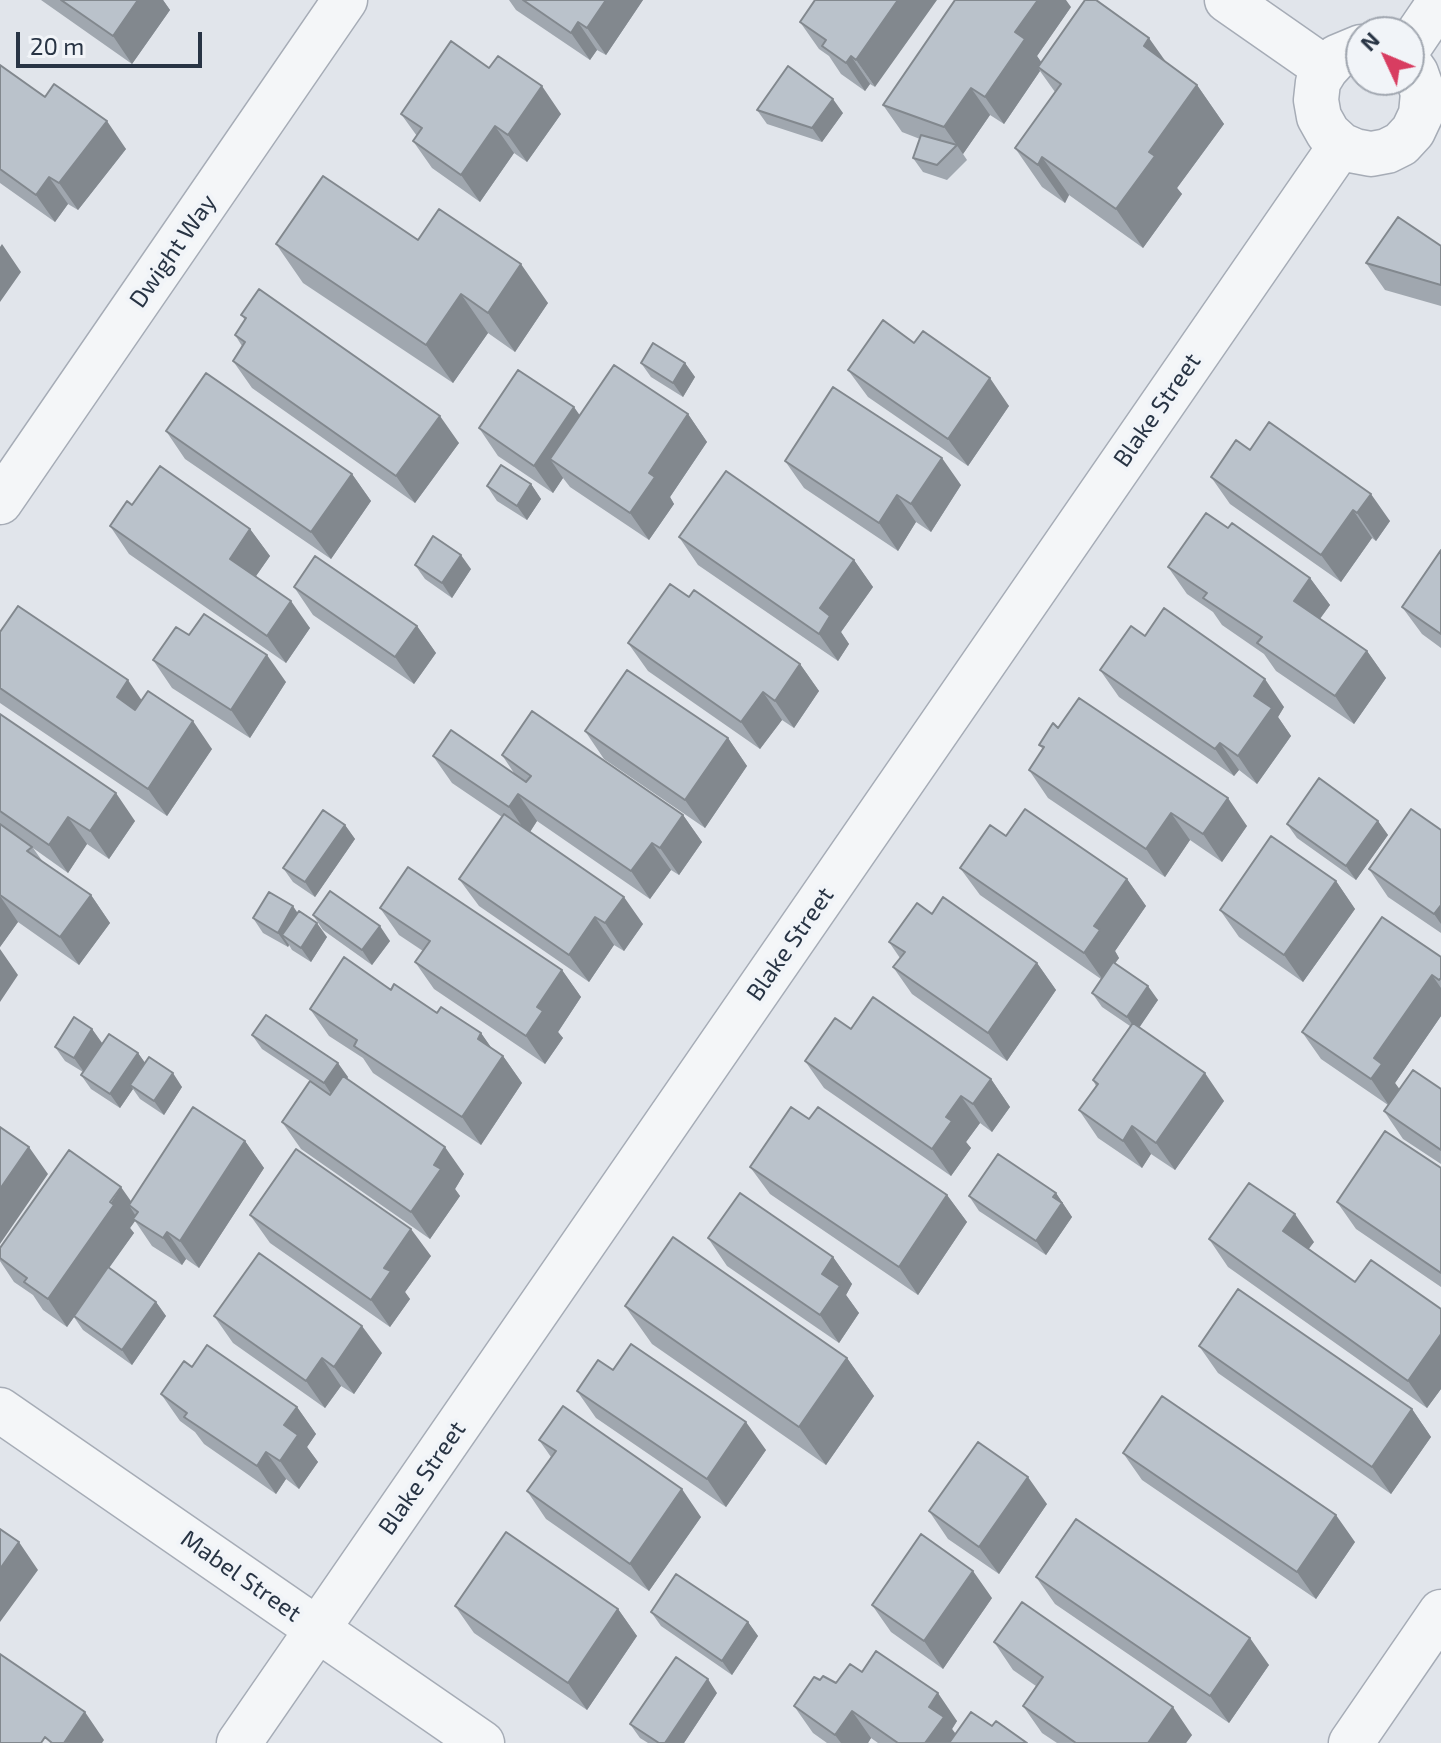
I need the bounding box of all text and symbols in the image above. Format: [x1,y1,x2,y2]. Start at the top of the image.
scale bar [20,16,206,66]
north arrow [1345,16,1425,96]
text: N [1354,26,1384,55]
text: 20 m [30,31,84,60]
street label: Dwight Way [123,189,223,313]
street label: Blake Street [1107,348,1207,472]
street label: Blake Street [740,882,840,1006]
street label: Blake Street [372,1416,472,1540]
street label: Mabel Street [175,1524,307,1628]

